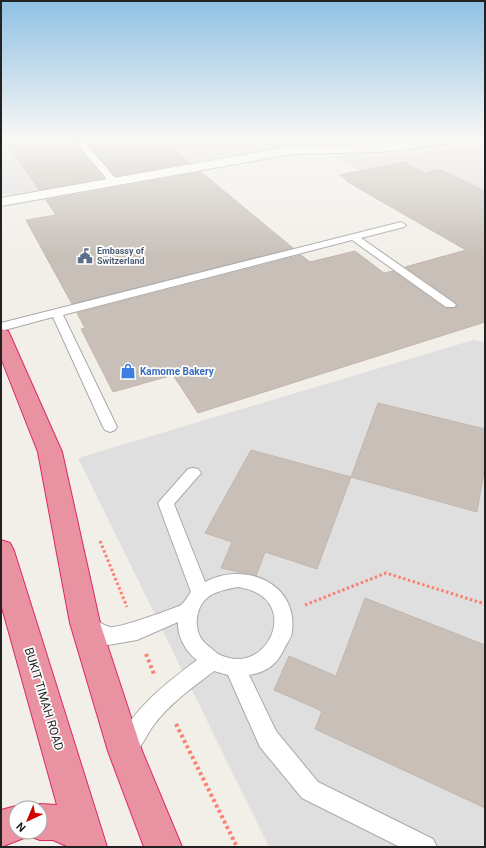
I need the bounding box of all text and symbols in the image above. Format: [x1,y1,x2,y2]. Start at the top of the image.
place label: Embassy of Switzerland [97,246,145,266]
public building icon: Embassy of Switzerland [76,247,94,265]
shop icon: Kamome Bakery [119,362,137,380]
place label: Kamome Bakery [140,366,215,377]
street label: BUKIT TIMAH ROAD [22,646,66,752]
north arrow [8,800,48,840]
text: N [14,819,29,834]

